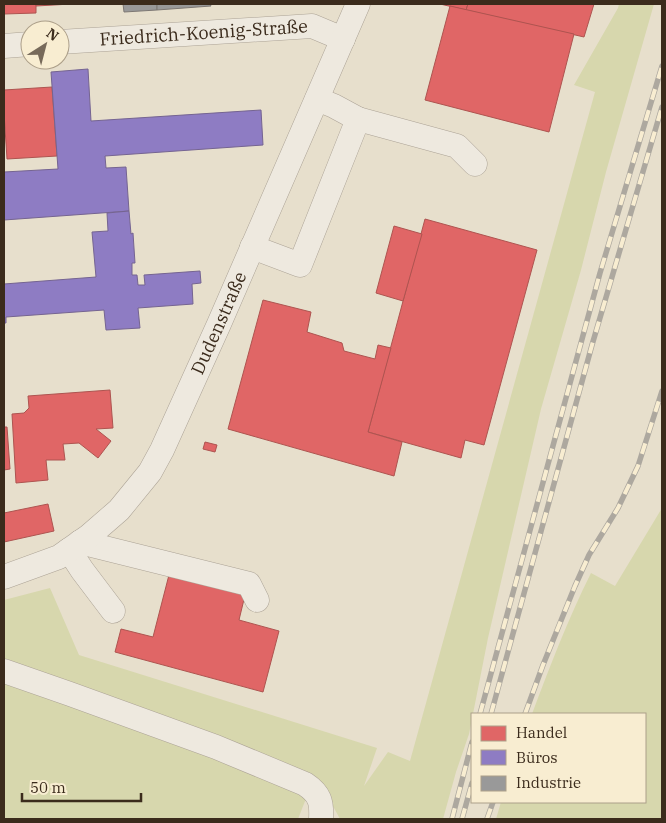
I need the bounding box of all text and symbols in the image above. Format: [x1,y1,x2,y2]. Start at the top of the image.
street label: Friedrich-Koenig-Straße [99,14,308,50]
north arrow [20,20,70,70]
text: N [43,24,62,45]
street label: Dudenstraße [186,268,251,378]
legend [471,713,646,803]
text: Handel [516,723,567,742]
text: Büros [516,748,558,767]
scale bar [22,770,141,802]
text: Industrie [516,773,581,792]
text: 50 m [30,778,66,797]

